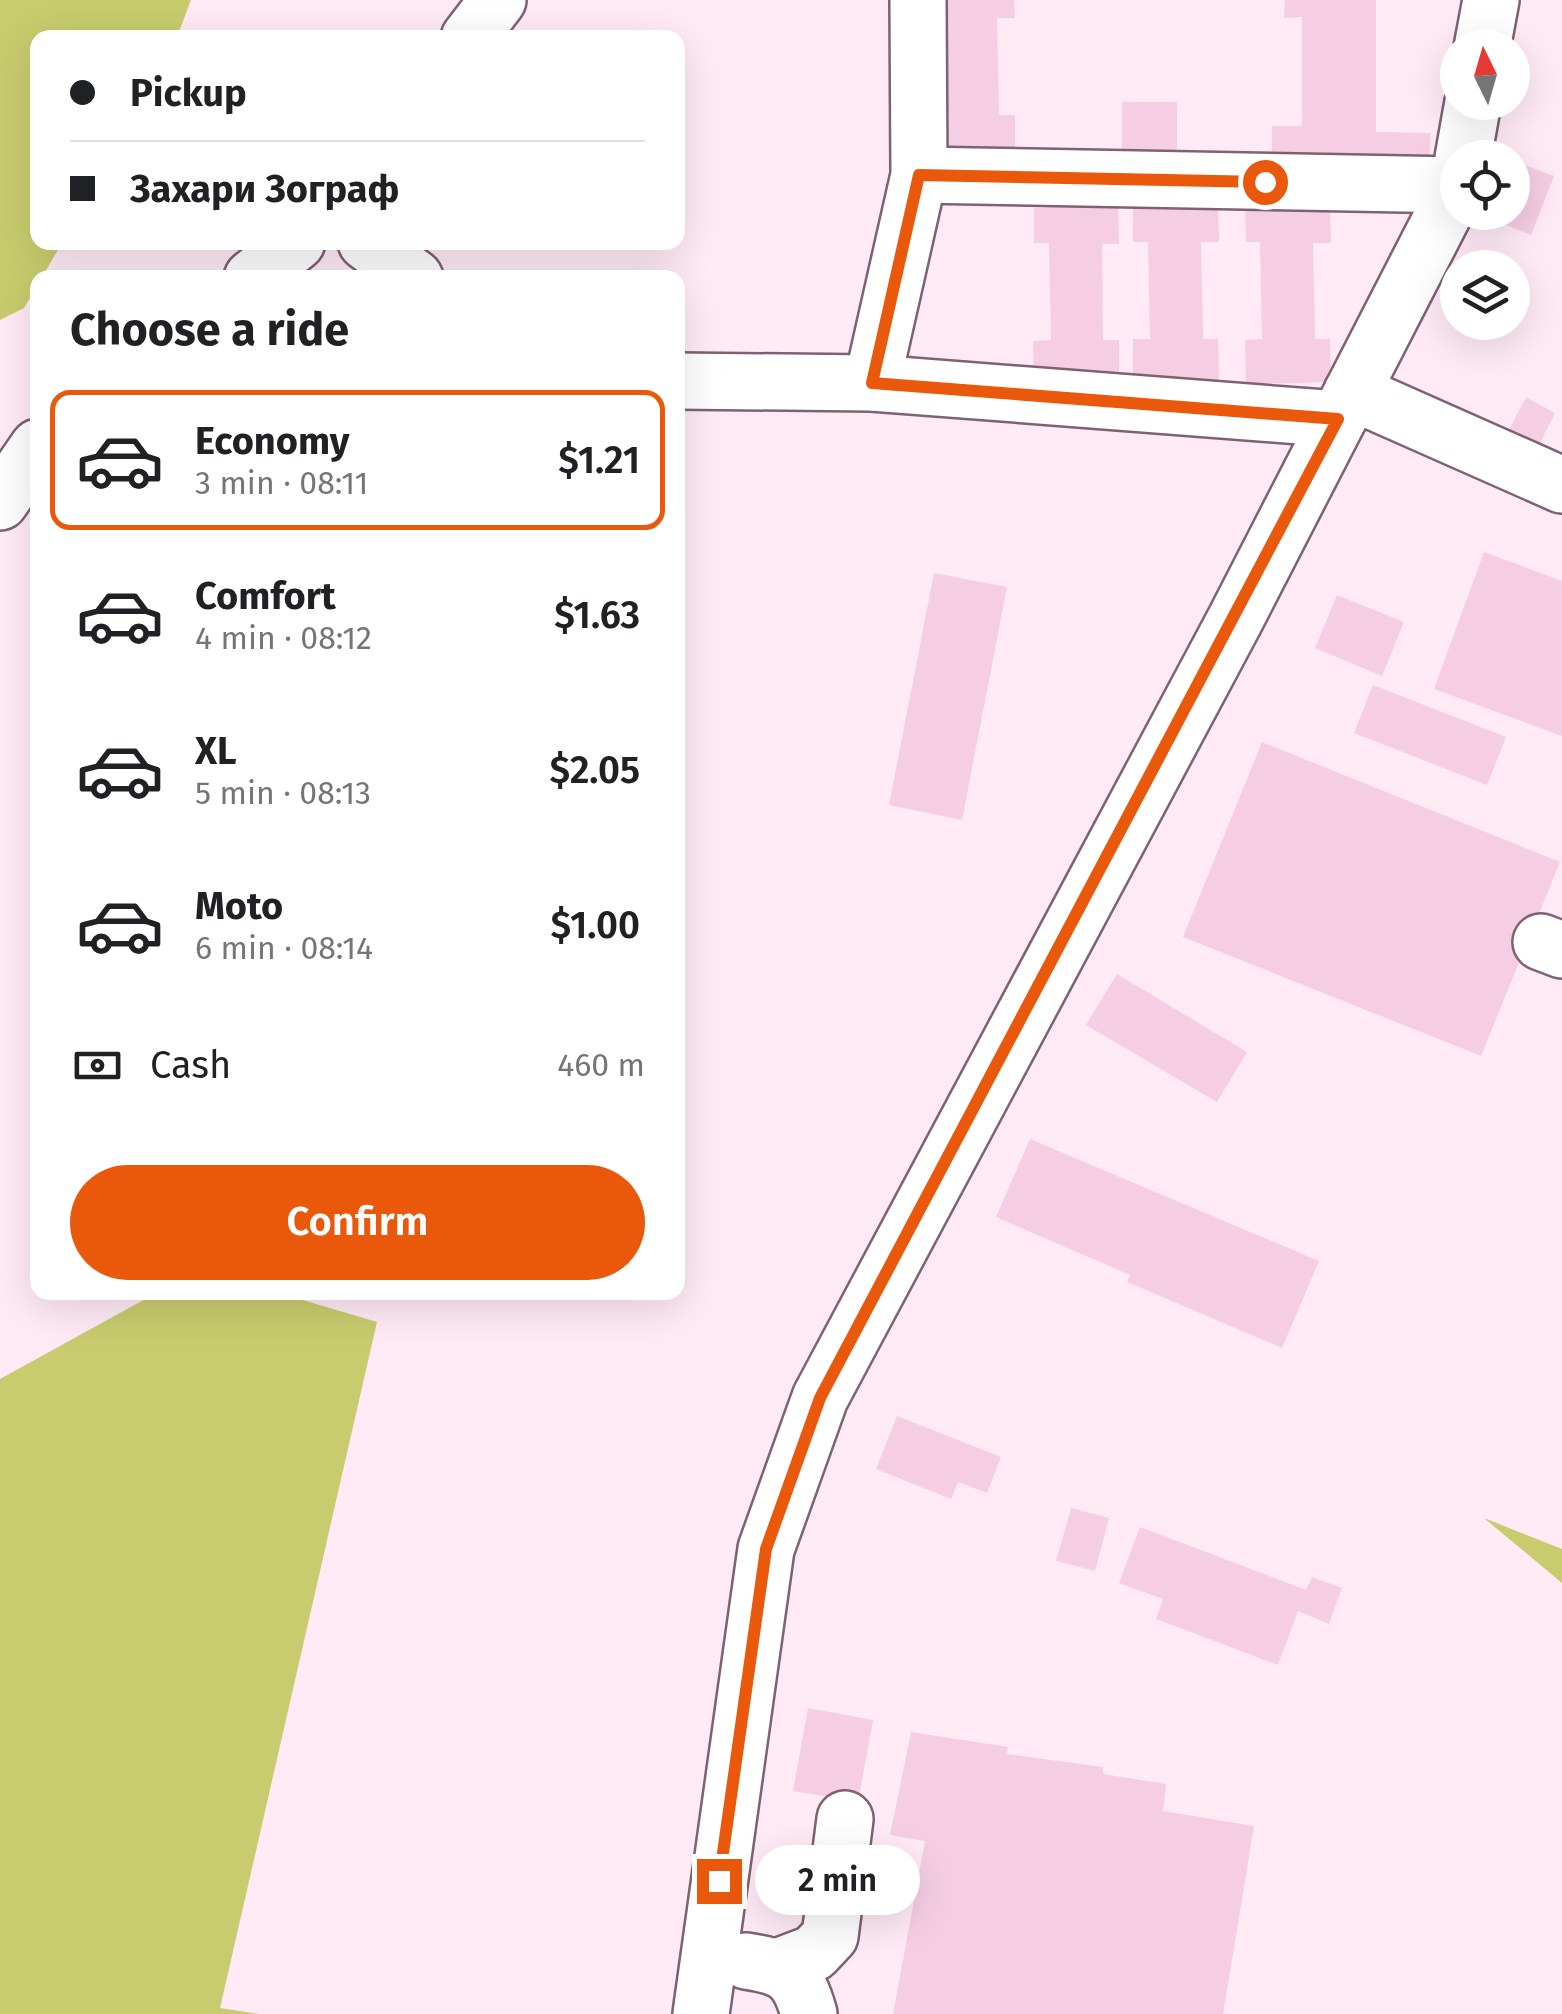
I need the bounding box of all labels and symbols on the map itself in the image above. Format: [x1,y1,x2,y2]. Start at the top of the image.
north arrow [1440,30,1530,120]
route start [1243,160,1288,205]
callout: 2 min [754,1846,919,1916]
route end [697,1859,742,1904]

